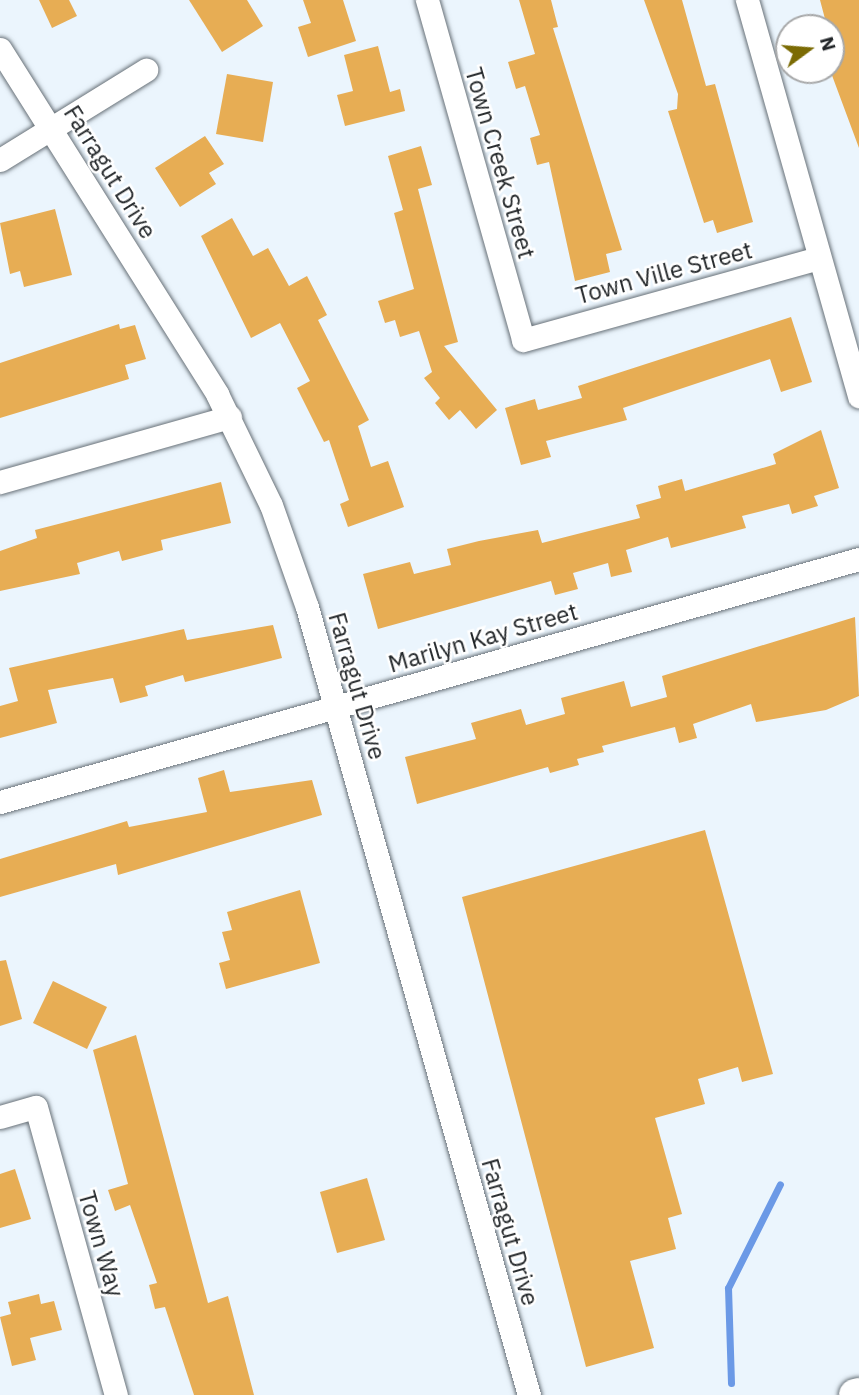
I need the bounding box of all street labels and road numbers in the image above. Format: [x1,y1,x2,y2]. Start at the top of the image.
street label: Town Creek Street [459,64,541,262]
street label: Farragut Drive [58,100,162,244]
street label: Town Ville Street [573,236,755,310]
street label: Marilyn Kay Street [385,597,581,679]
street label: Farragut Drive [322,609,392,763]
street label: Farragut Drive [475,1155,545,1309]
street label: Town Way [72,1188,130,1300]

